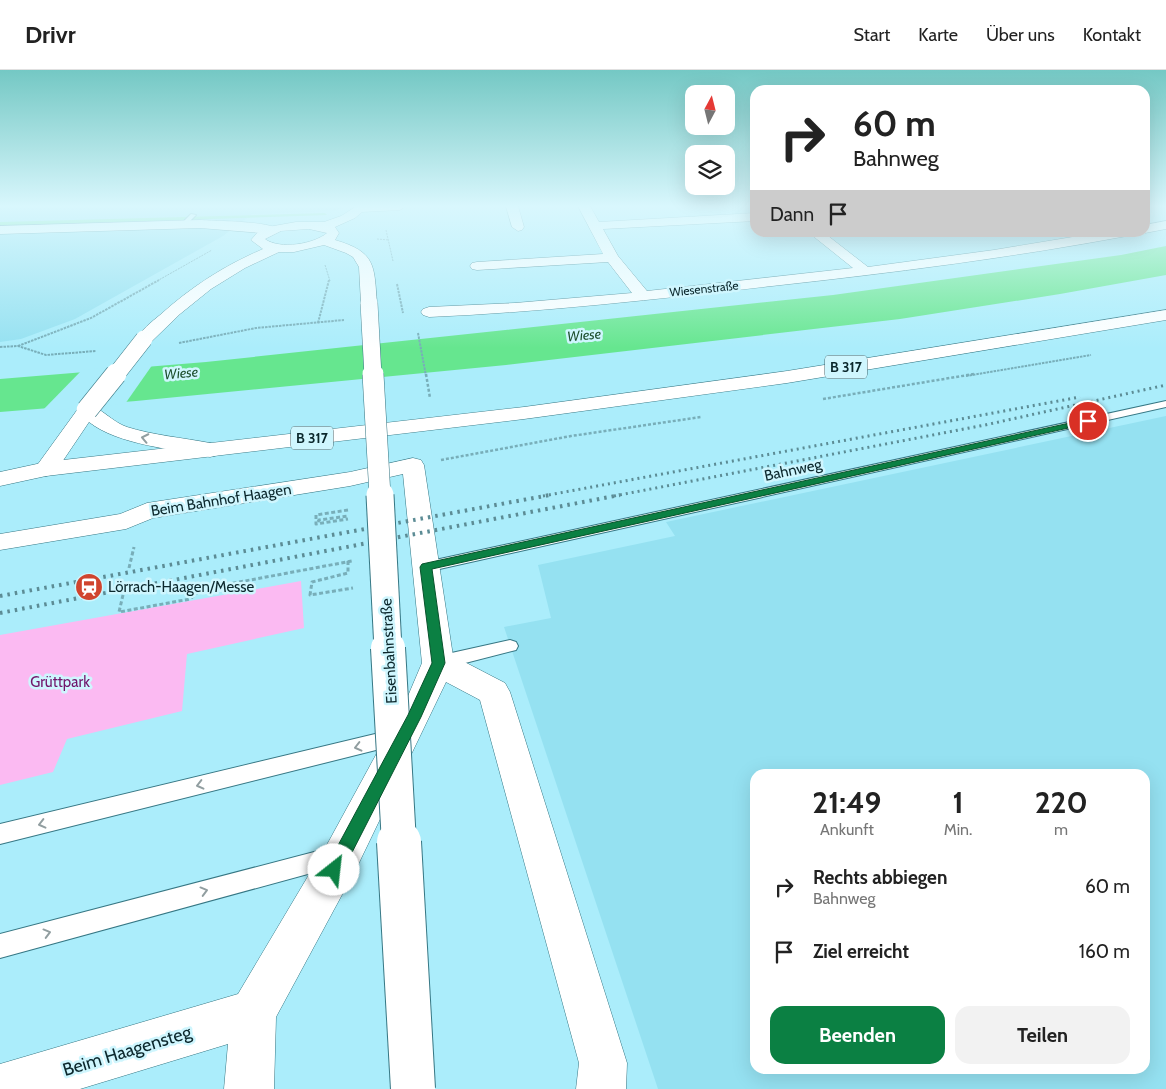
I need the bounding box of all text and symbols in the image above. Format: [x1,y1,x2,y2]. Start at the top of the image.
text: Drivr [25,20,76,49]
text: Start [854,24,890,46]
text: Karte [918,24,958,46]
text: Über uns [986,24,1055,46]
text: Kontakt [1083,24,1141,46]
north arrow [685,85,735,135]
map controls [685,85,735,195]
text: 60 m [853,102,936,145]
icon: right [770,105,835,170]
button: layers [685,145,735,195]
text: Bahnweg [853,145,939,172]
icon: arrive [824,200,852,228]
text: Dann [770,203,814,226]
street label: Wiesenstraße [669,277,739,300]
water label: Wiese [566,324,602,345]
road number: B 317 [825,356,867,378]
water label: Wiese [163,362,199,383]
pin [1067,400,1109,442]
icon: arrive [1074,407,1102,435]
road number: B 317 [291,426,333,449]
one-way arrow [140,433,149,443]
street label: Bahnweg [763,455,824,485]
street label: Beim Bahnhof Haagen [149,480,293,520]
station icon: Lörrach-Haagen/Messe [74,572,104,602]
place label: Lörrach-Haagen/Messe [108,578,255,596]
street label: Eisenbahnstraße [377,598,401,704]
park label: Grüttpark [30,673,90,691]
one-way arrow [353,741,362,752]
one-way arrow [195,779,204,790]
text: 21:49 [812,784,881,821]
text: 1 [953,784,964,821]
text: 220 [1035,784,1088,821]
one-way arrow [37,818,46,829]
text: Ankunft [820,820,874,839]
text: Min. [944,820,972,839]
text: m [1054,820,1068,839]
position arrow [307,843,359,895]
text: Rechts abbiegen [813,866,947,889]
icon: right [770,873,798,901]
text: 60 m [1085,875,1130,898]
one-way arrow [200,886,209,897]
text: Bahnweg [813,889,875,908]
one-way arrow [43,928,52,939]
icon: arrive [770,938,798,966]
text: Ziel erreicht [813,940,909,963]
text: 160 m [1079,940,1130,963]
button: Beenden [770,1006,945,1064]
button: Teilen [955,1006,1130,1064]
street label: Beim Haagensteg [60,1021,195,1081]

